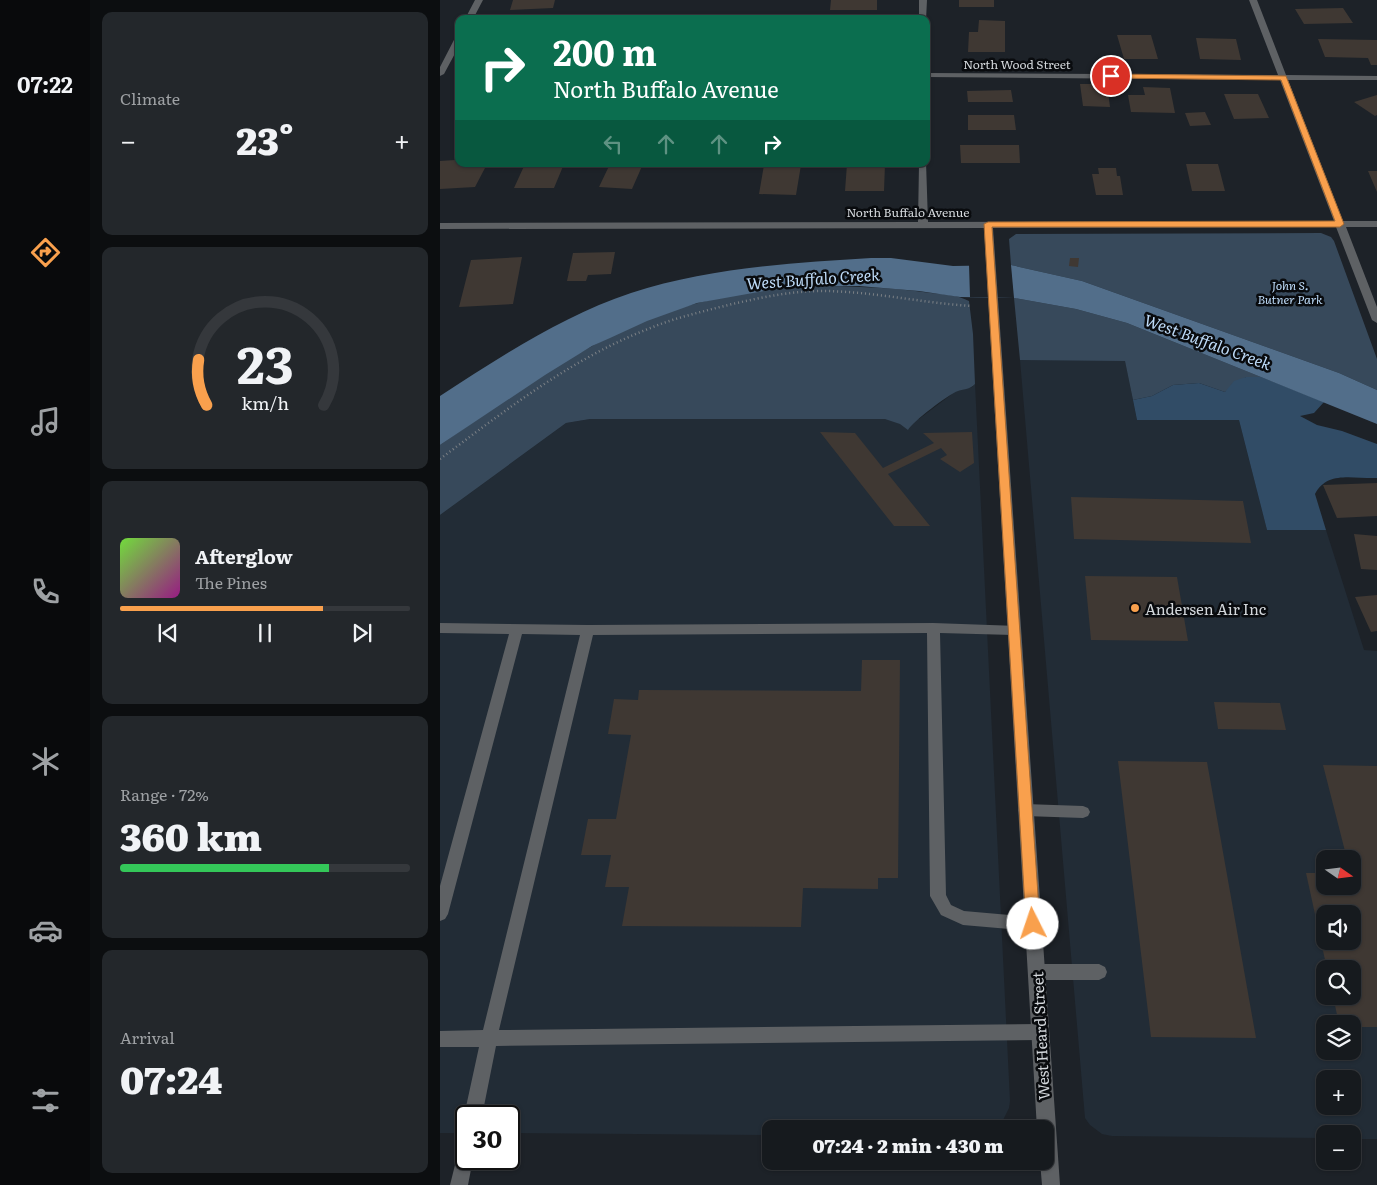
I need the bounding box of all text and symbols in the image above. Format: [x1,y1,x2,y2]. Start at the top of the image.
text: 200 m [553,25,657,77]
icon: right [470,35,535,100]
street label: North Wood Street [963,55,1071,73]
pin [1090,55,1132,97]
icon: arrive [1097,62,1125,90]
text: 07:22 [17,67,73,100]
text: North Buffalo Avenue [553,72,779,105]
text: Climate [120,86,180,110]
text: 23° [236,110,294,167]
text: − [120,118,136,160]
text: + [394,118,410,160]
icon: left [599,130,627,158]
icon: ahead [652,130,680,158]
icon: ahead [705,130,733,158]
icon: right [758,130,786,158]
street label: North Buffalo Avenue [846,203,970,221]
icon: directions [28,235,63,270]
water label: West Buffalo Creek [745,261,881,295]
park label: John S. Butner Park [1257,276,1323,308]
water label: West Buffalo Creek [1141,307,1275,375]
text: 23 [237,323,293,400]
text: km/h [241,389,289,416]
icon: music [28,404,63,439]
text: Afterglow [195,542,293,570]
text: The Pines [195,570,267,594]
icon: phone [28,574,63,609]
place label: Andersen Air Inc [1145,597,1267,620]
marker: Andersen Air Inc [1129,602,1141,614]
icon: previous [154,619,182,647]
icon: pause [251,619,279,647]
icon: next [348,619,376,647]
icon: climate [28,744,63,779]
text: Range · 72% [120,782,209,806]
text: 360 km [120,806,262,863]
north arrow [1316,850,1361,895]
map controls [1316,850,1361,1170]
position arrow [1006,897,1058,949]
button: sound [1316,905,1361,950]
icon: car [28,913,63,948]
button: search [1316,960,1361,1005]
street label: West Heard Street [1025,971,1055,1101]
button: layers [1316,1015,1361,1060]
text: Arrival [120,1025,175,1049]
text: 07:24 [120,1049,222,1106]
button: + [1316,1070,1361,1115]
icon: filters [28,1083,63,1118]
speed limit sign: 30 [455,1105,520,1170]
button: − [1316,1125,1361,1170]
text: 07:24 · 2 min · 430 m [812,1131,1004,1159]

